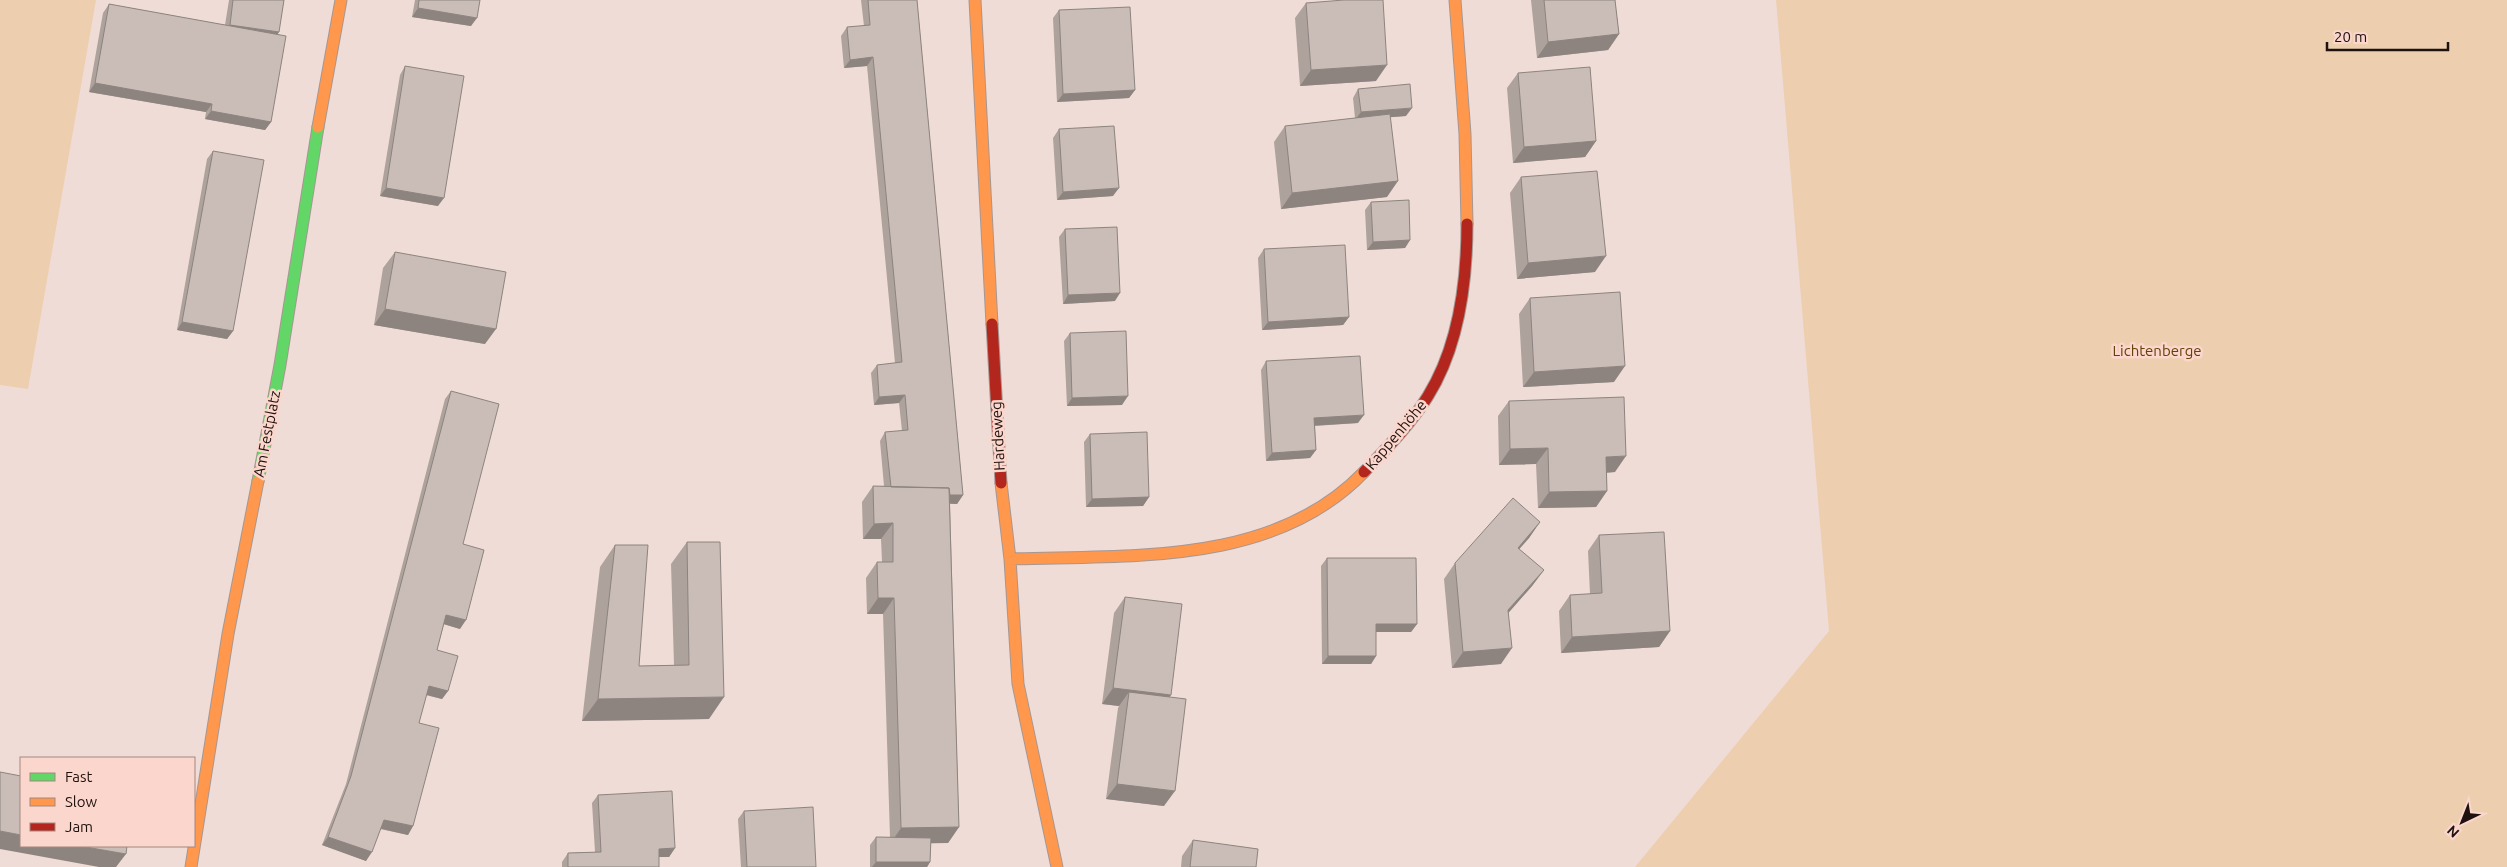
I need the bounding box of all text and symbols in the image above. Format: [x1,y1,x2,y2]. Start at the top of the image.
scale bar [2327,20,2448,52]
text: 20 m [2334,28,2367,45]
park label: Lichtenberge [2112,342,2202,359]
street label: Am Festplatz [250,389,283,479]
street label: Kappenhöhe [1362,396,1430,473]
street label: Hardeweg [987,401,1008,471]
legend [20,757,195,847]
text: Fast [65,768,93,785]
text: Slow [65,793,98,810]
north arrow [2437,797,2487,847]
text: Jam [65,818,93,835]
text: N [2444,822,2462,841]

